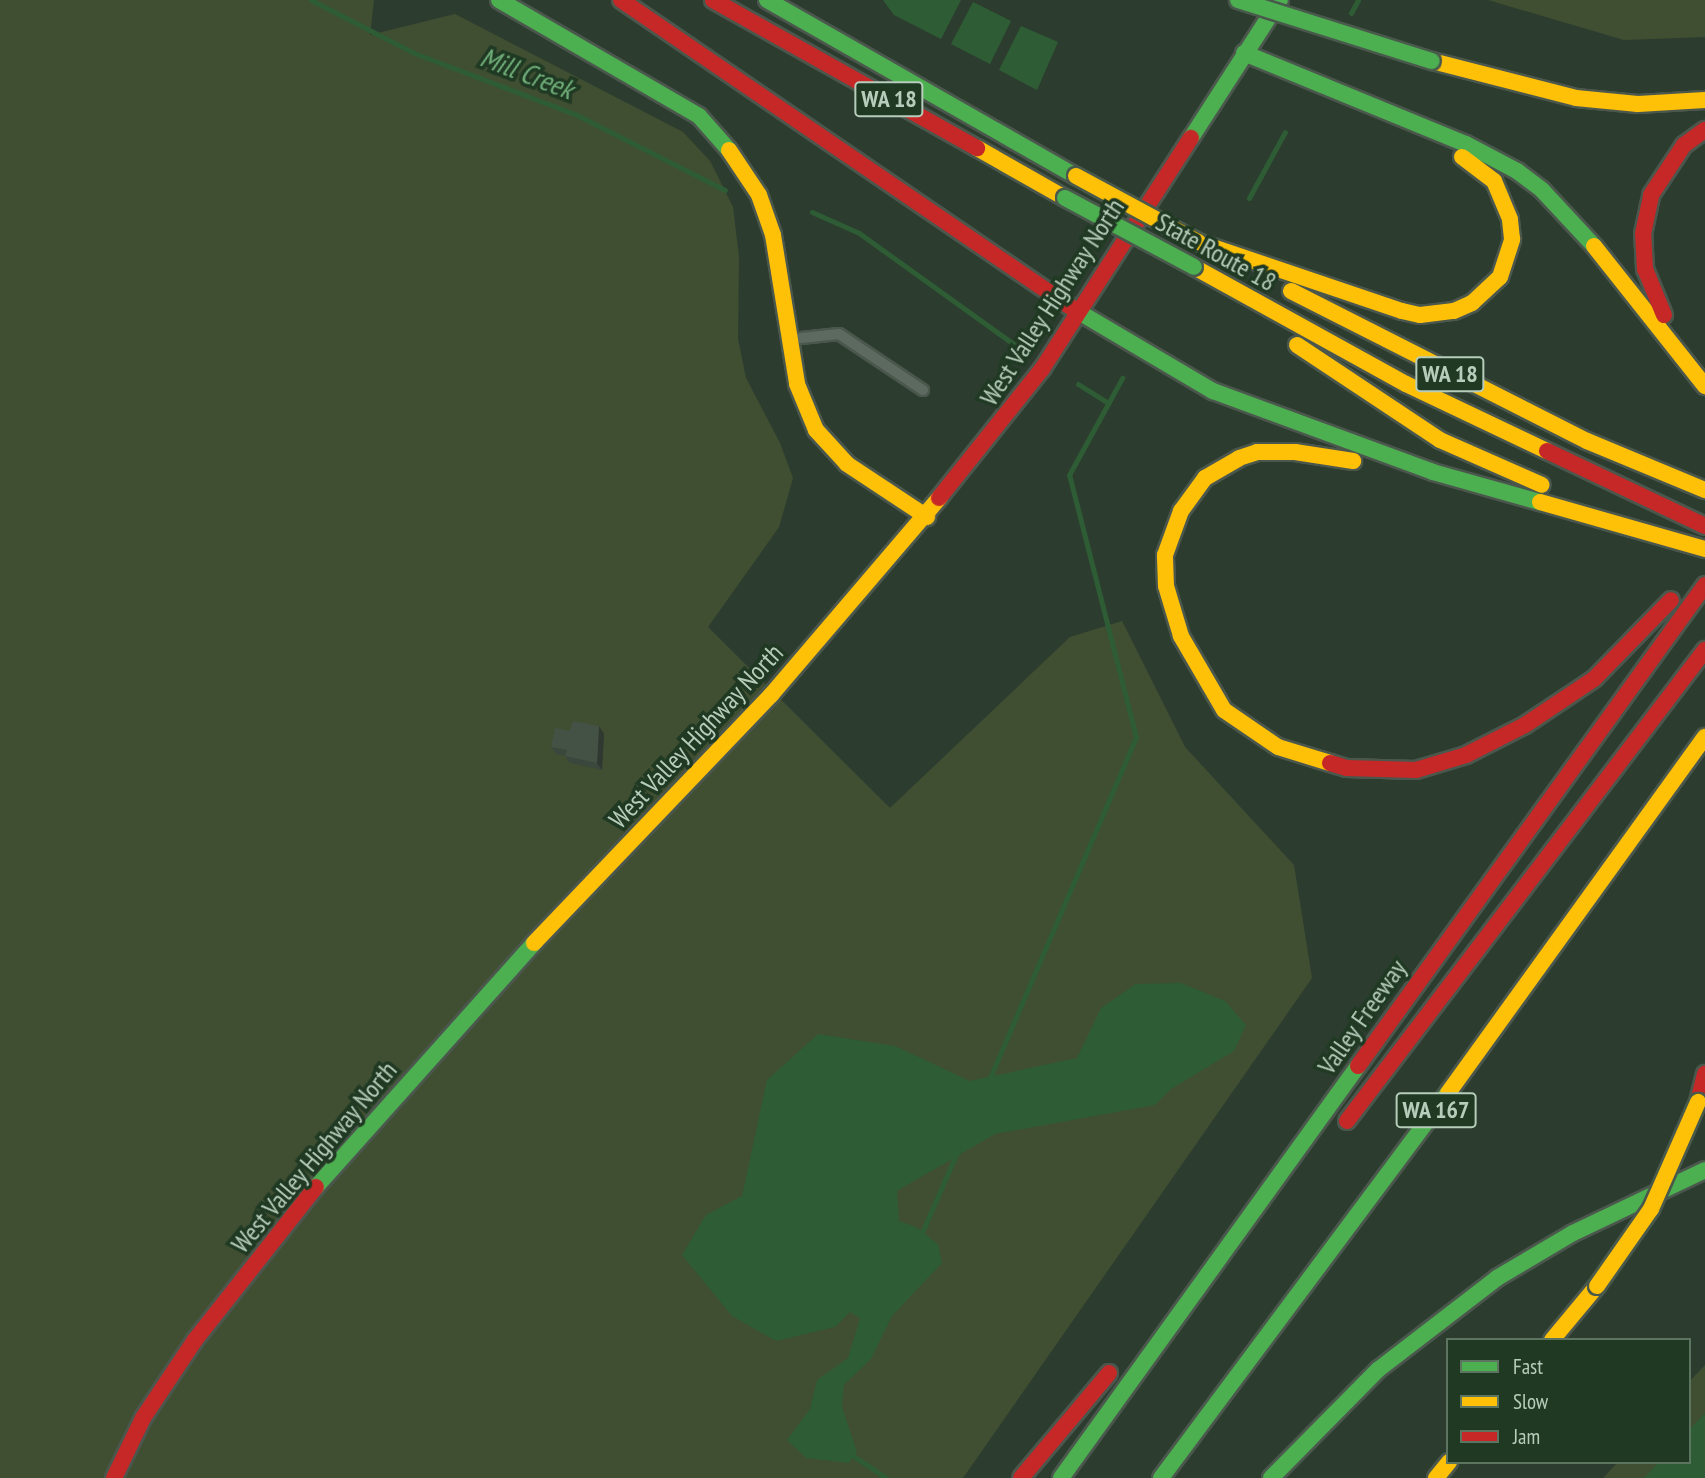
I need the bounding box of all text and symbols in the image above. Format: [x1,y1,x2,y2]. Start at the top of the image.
water label: Mill Creek [476,40,578,106]
road number: WA 18 [852,78,926,119]
street label: West Valley Highway North [973,192,1131,412]
street label: State Route 18 [1151,206,1281,298]
road number: WA 18 [1413,354,1487,394]
street label: West Valley Highway North [602,637,790,835]
street label: Valley Freeway [1311,953,1413,1081]
street label: West Valley Highway North [224,1054,404,1260]
road number: WA 167 [1394,1090,1478,1130]
legend [1446,1338,1691,1464]
text: Fast [1513,1353,1543,1380]
text: Slow [1513,1388,1548,1415]
text: Jam [1513,1423,1540,1450]

